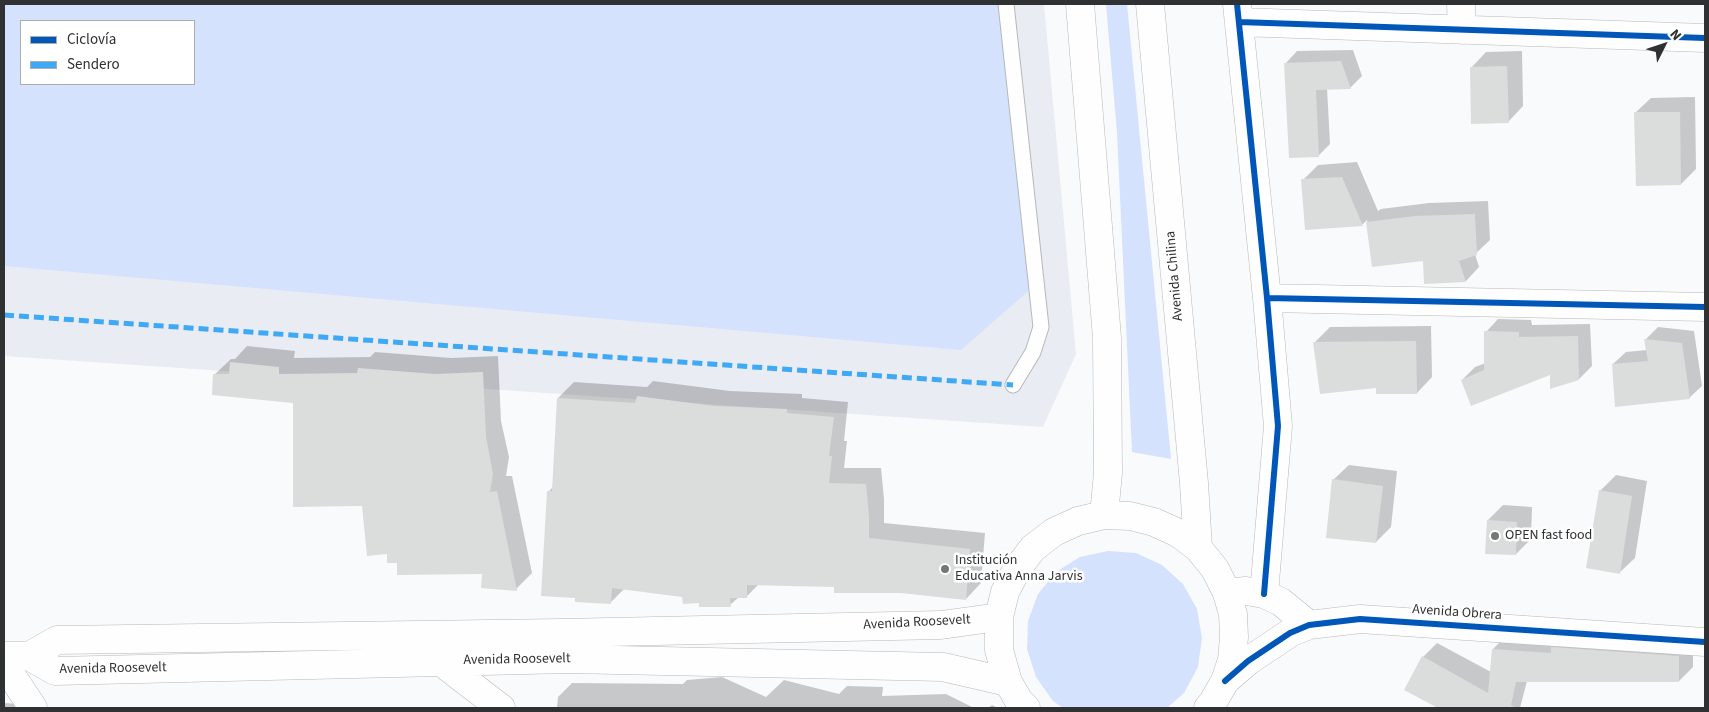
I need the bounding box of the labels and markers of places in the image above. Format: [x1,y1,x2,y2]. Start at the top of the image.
place label: OPEN fast food [1505,528,1592,544]
marker: OPEN fast food [1489,530,1501,542]
place label: Institución Educativa Anna Jarvis [955,553,1083,586]
marker: Institución Educativa Anna Jarvis [939,563,951,575]

